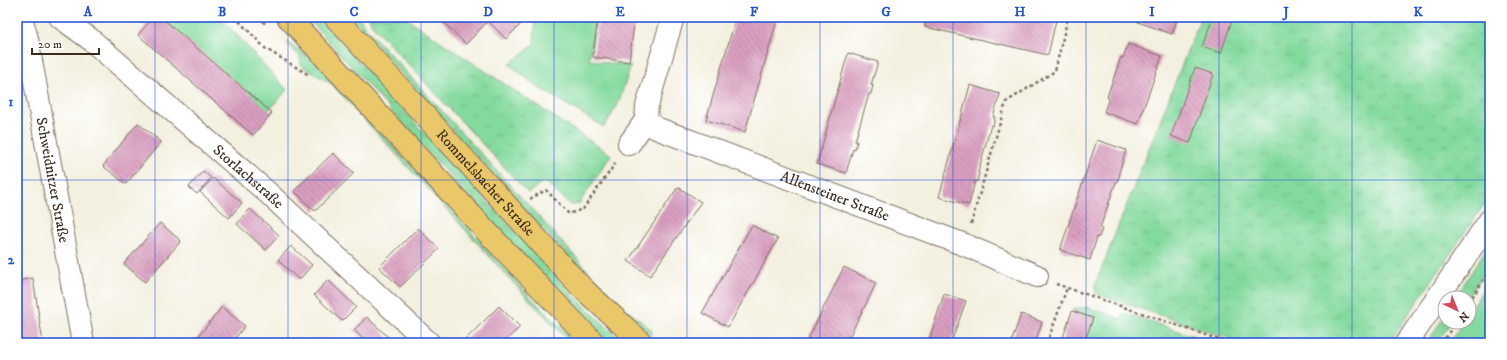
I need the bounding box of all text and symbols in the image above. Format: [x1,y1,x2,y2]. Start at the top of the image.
text: A [83,4,93,20]
text: B [218,4,226,20]
text: C [350,4,359,20]
text: D [483,4,493,20]
text: E [615,4,625,20]
text: F [750,4,759,20]
text: G [881,4,891,20]
text: H [1015,4,1026,20]
text: I [1149,4,1155,20]
text: J [1281,4,1289,21]
text: K [1413,4,1423,20]
scale bar [32,30,99,56]
text: 20 m [38,37,62,52]
text: 1 [9,94,14,110]
street label: Schweidnitzer Straße [32,116,74,244]
street label: Rommelsbacher Straße [432,125,539,240]
street label: Storlachstraße [209,140,288,212]
street label: Allensteiner Straße [778,166,892,225]
text: 2 [8,252,15,268]
north arrow [1437,290,1477,330]
text: N [1455,308,1471,325]

